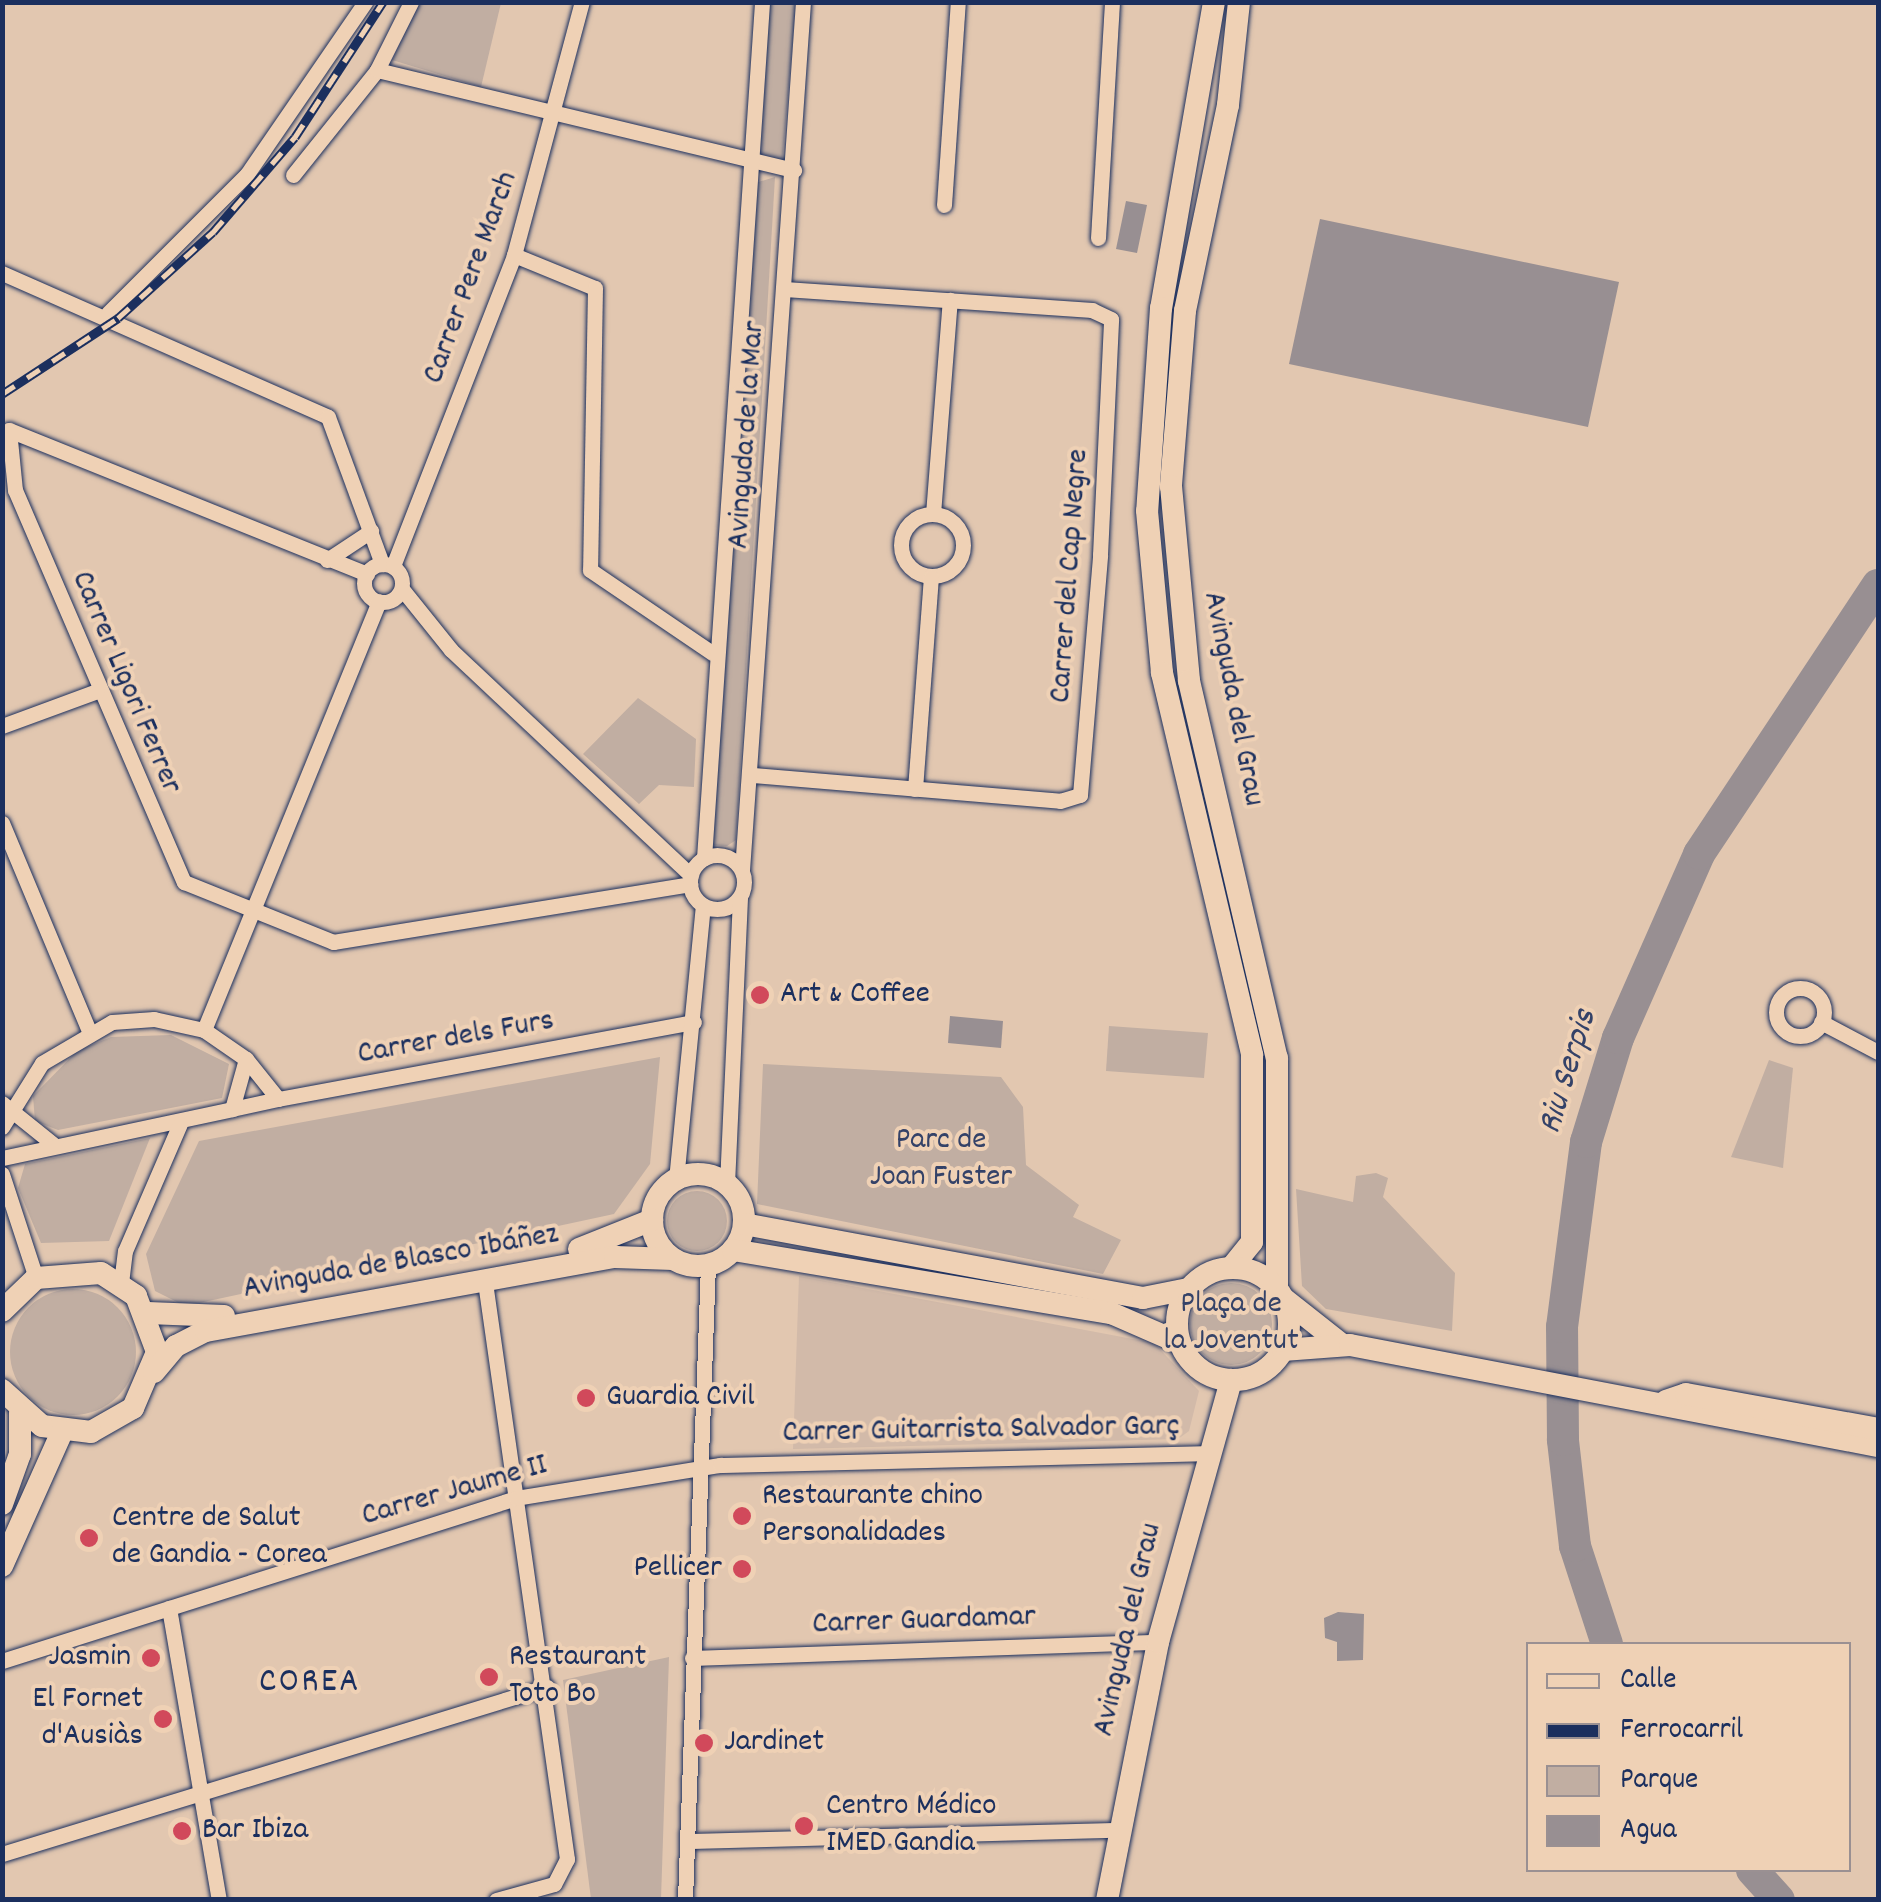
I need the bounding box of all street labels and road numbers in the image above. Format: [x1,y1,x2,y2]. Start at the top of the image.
street label: Carrer Pere March [416,167,528,389]
street label: Avinguda de la Mar [721,320,775,550]
street label: Carrer del Cap Negre [1043,448,1099,704]
street label: Carrer Ligori Ferrer [61,566,189,800]
street label: Avinguda del Grau [1192,589,1272,809]
street label: Carrer dels Furs [355,1003,557,1075]
street label: Avinguda de Blasco Ibáñez [240,1216,562,1310]
street label: Carrer Guitarrista Salvador Garç [782,1408,1180,1454]
street label: Carrer Jaume II [358,1447,552,1537]
street label: Avinguda del Grau [1086,1520,1172,1740]
street label: Carrer Guardamar [812,1599,1036,1645]

